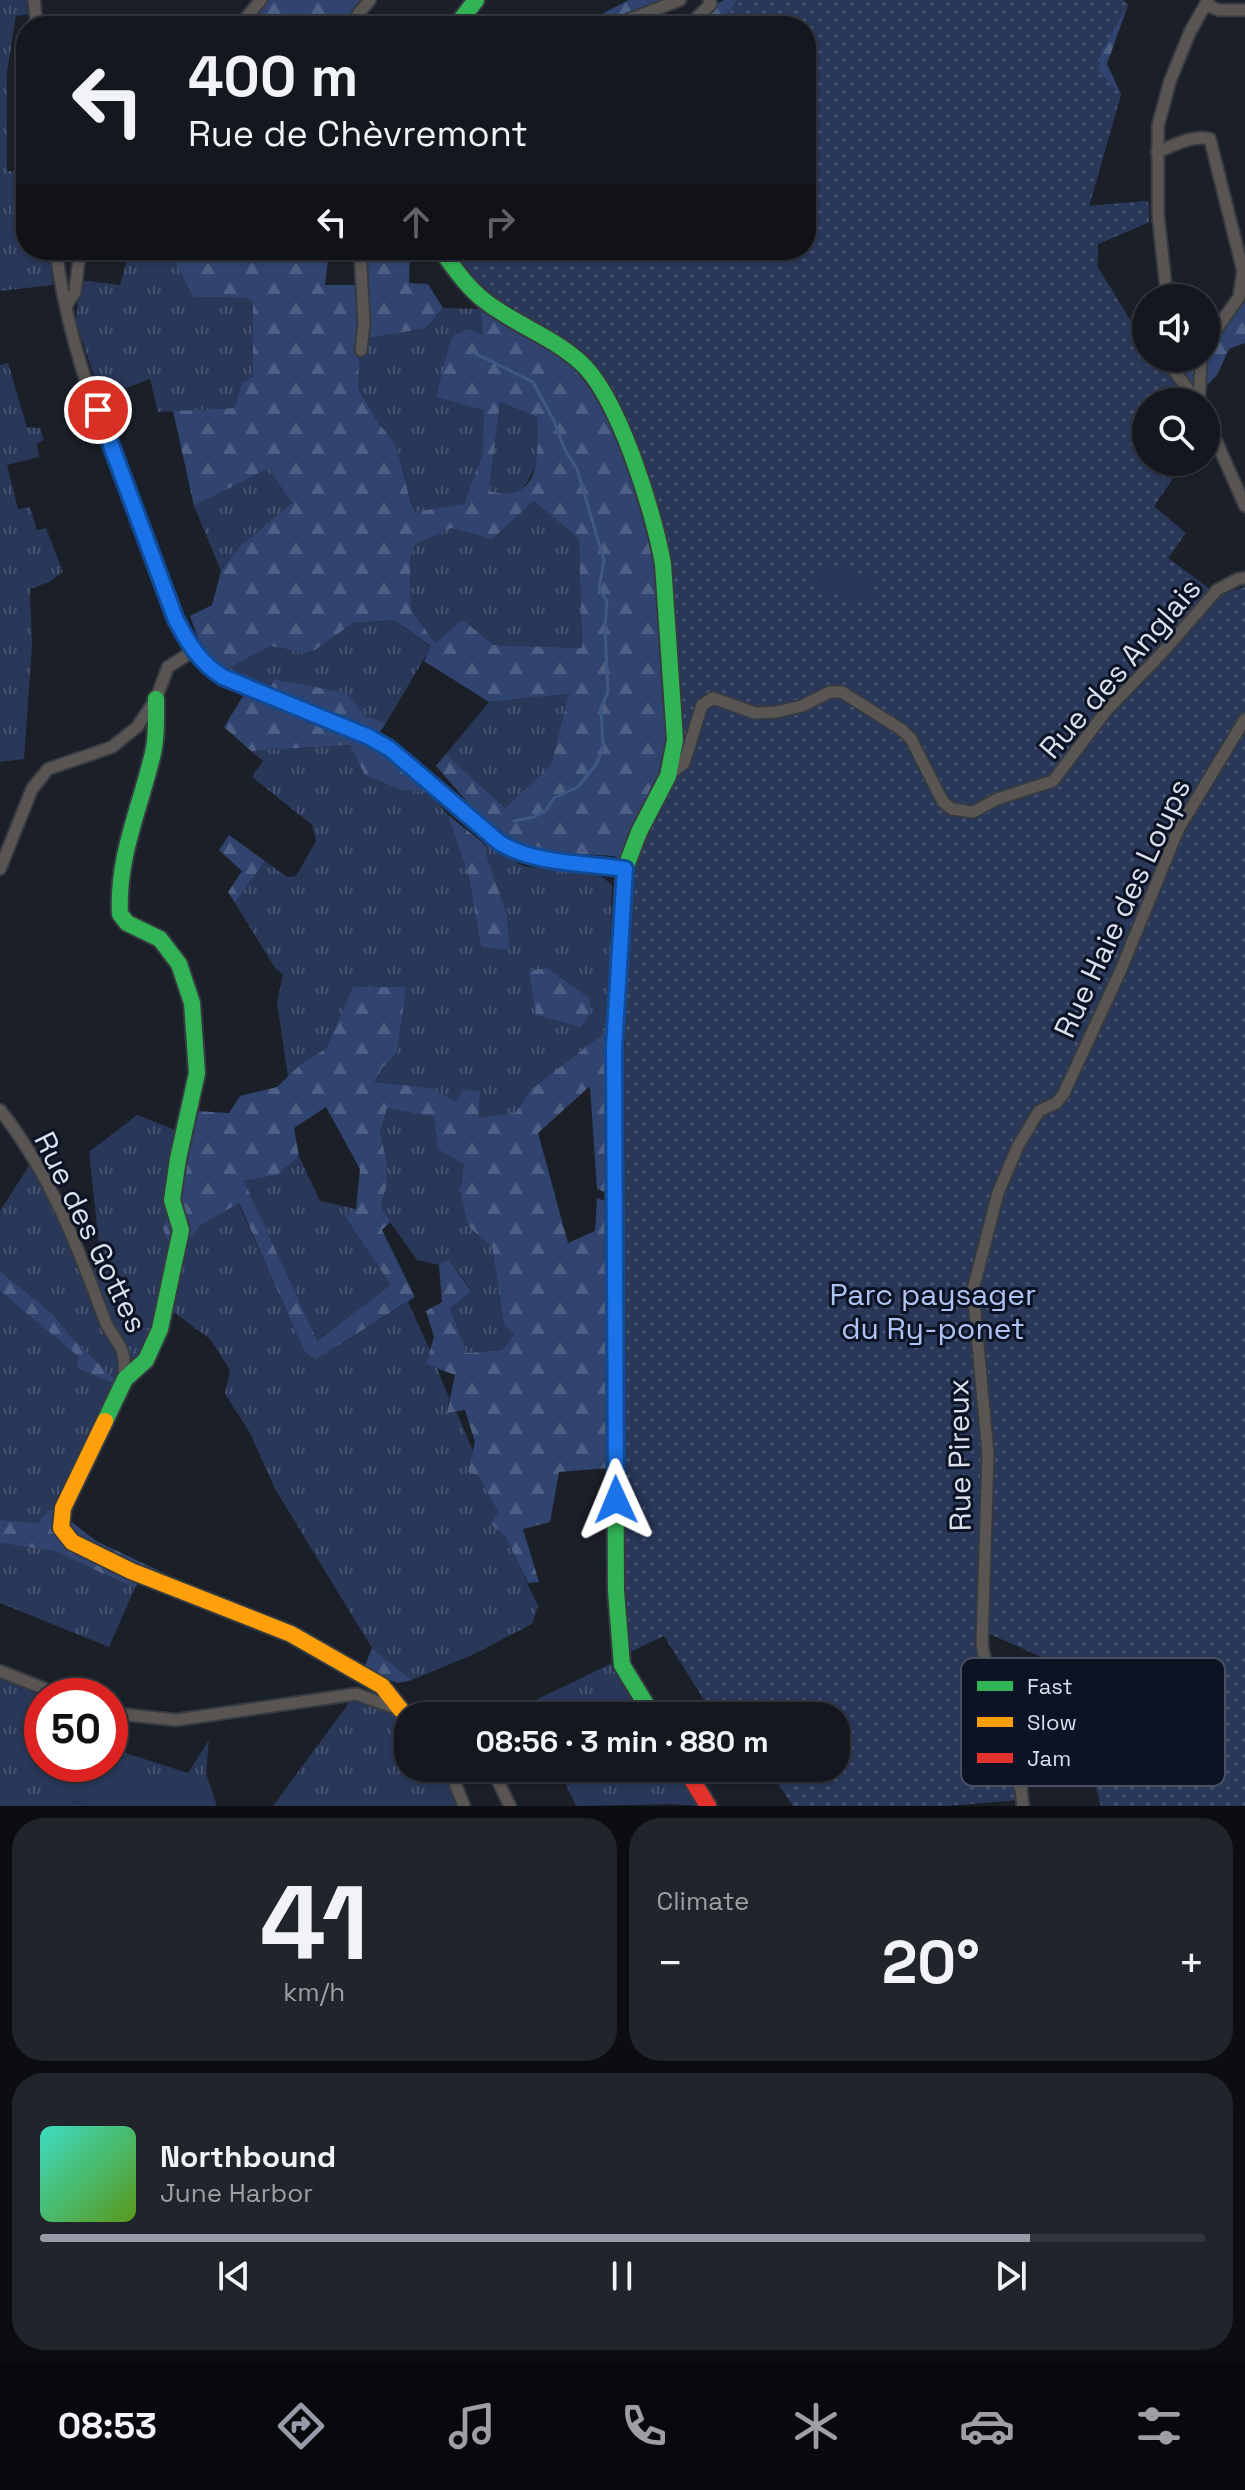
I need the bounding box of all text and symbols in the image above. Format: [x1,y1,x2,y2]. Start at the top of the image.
text: 400 m [188,41,358,112]
icon: left [56,48,160,152]
text: Rue de Chèvremont [188,111,528,157]
icon: left [310,200,354,244]
icon: ahead [394,200,438,244]
icon: right [478,200,522,244]
map controls [1132,284,1220,476]
button: sound [1132,284,1220,372]
pin [64,376,132,444]
icon: arrive [76,388,120,432]
button: search [1132,388,1220,476]
street label: Rue des Anglais [1031,569,1209,767]
street label: Rue Haie des Loups [1045,772,1199,1044]
street label: Rue des Gottes [26,1125,156,1339]
park label: Parc paysager du Ry-ponet [830,1275,1036,1348]
street label: Rue Pireux [938,1378,980,1532]
position arrow [574,1458,658,1542]
legend [961,1658,1225,1786]
text: Fast [1027,1672,1073,1700]
speed limit sign: 50 [24,1678,128,1782]
text: Slow [1027,1708,1077,1736]
text: 08:56 · 3 min · 880 m [475,1722,769,1761]
text: Jam [1027,1744,1071,1772]
text: 41 [260,1857,369,1989]
text: Climate [657,1884,749,1918]
text: 20° [882,1924,980,2001]
text: − [657,1935,684,1991]
text: + [1178,1935,1205,1991]
text: km/h [283,1975,345,2009]
text: Northbound [160,2137,336,2176]
text: June Harbor [160,2176,313,2210]
icon: previous [212,2254,256,2298]
icon: pause [600,2254,644,2298]
icon: next [989,2254,1033,2298]
icon: directions [273,2398,329,2454]
icon: music [444,2398,500,2454]
icon: phone [616,2398,672,2454]
icon: climate [788,2398,844,2454]
icon: car [959,2398,1015,2454]
icon: filters [1131,2398,1187,2454]
text: 08:53 [58,2403,157,2449]

